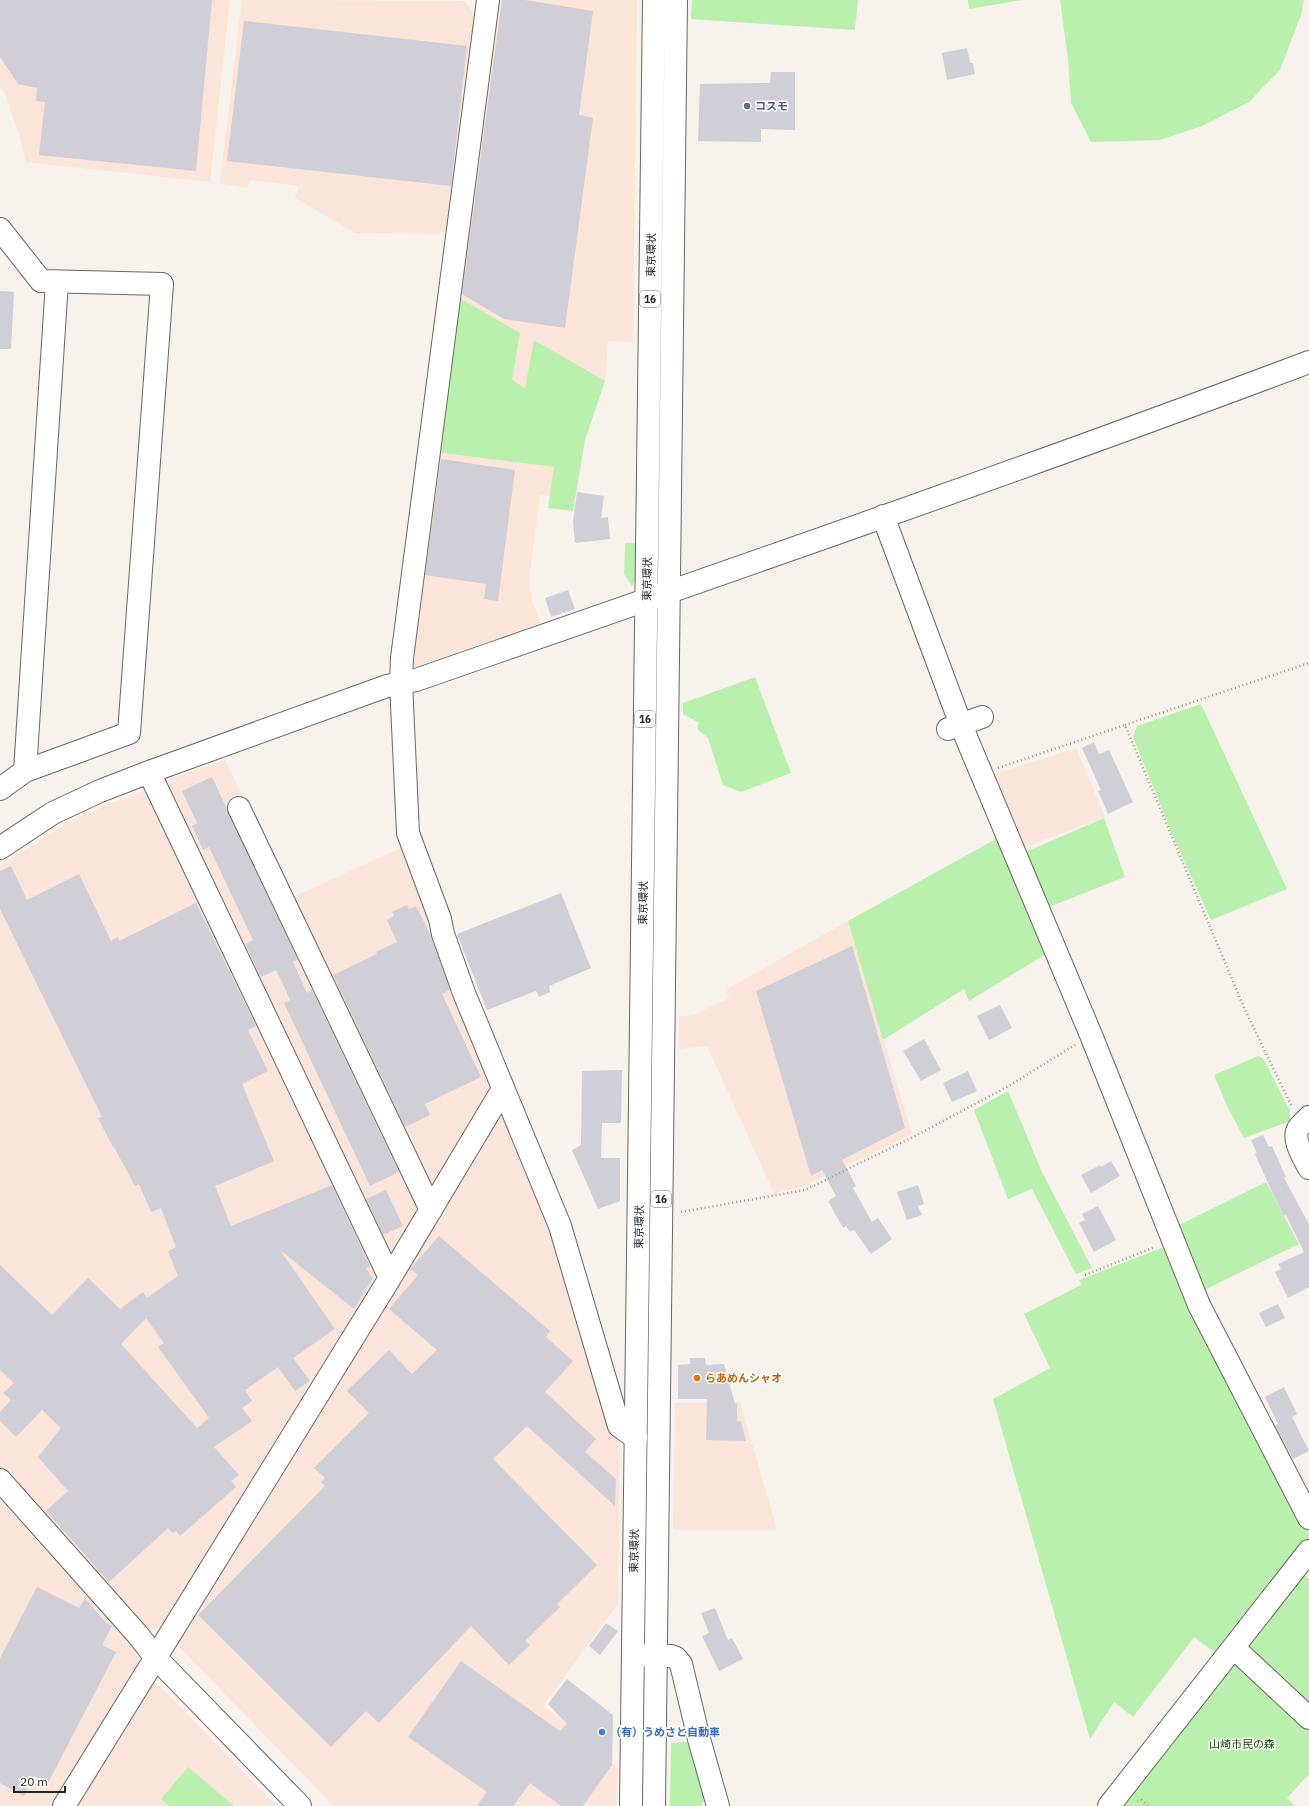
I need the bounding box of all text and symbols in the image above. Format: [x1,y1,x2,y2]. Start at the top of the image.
place label: コスモ [755,99,788,113]
marker: コスモ [742,101,752,111]
street label: 東京環状 [644,232,658,277]
road number: 16 [640,291,660,307]
street label: 東京環状 [640,556,654,601]
road number: 16 [635,711,655,727]
street label: 東京環状 [636,880,650,925]
road number: 16 [651,1191,671,1207]
street label: 東京環状 [632,1204,646,1249]
place label: らあめんシャオ [705,1371,782,1385]
marker: らあめんシャオ [692,1373,702,1383]
street label: 東京環状 [627,1528,641,1573]
place label: （有）うめさと自動車 [610,1725,720,1739]
marker: （有）うめさと自動車 [597,1727,607,1737]
park label: 山崎市民の森 [1209,1737,1275,1751]
scale bar [14,1768,65,1794]
text: 20 m [20,1774,48,1789]

